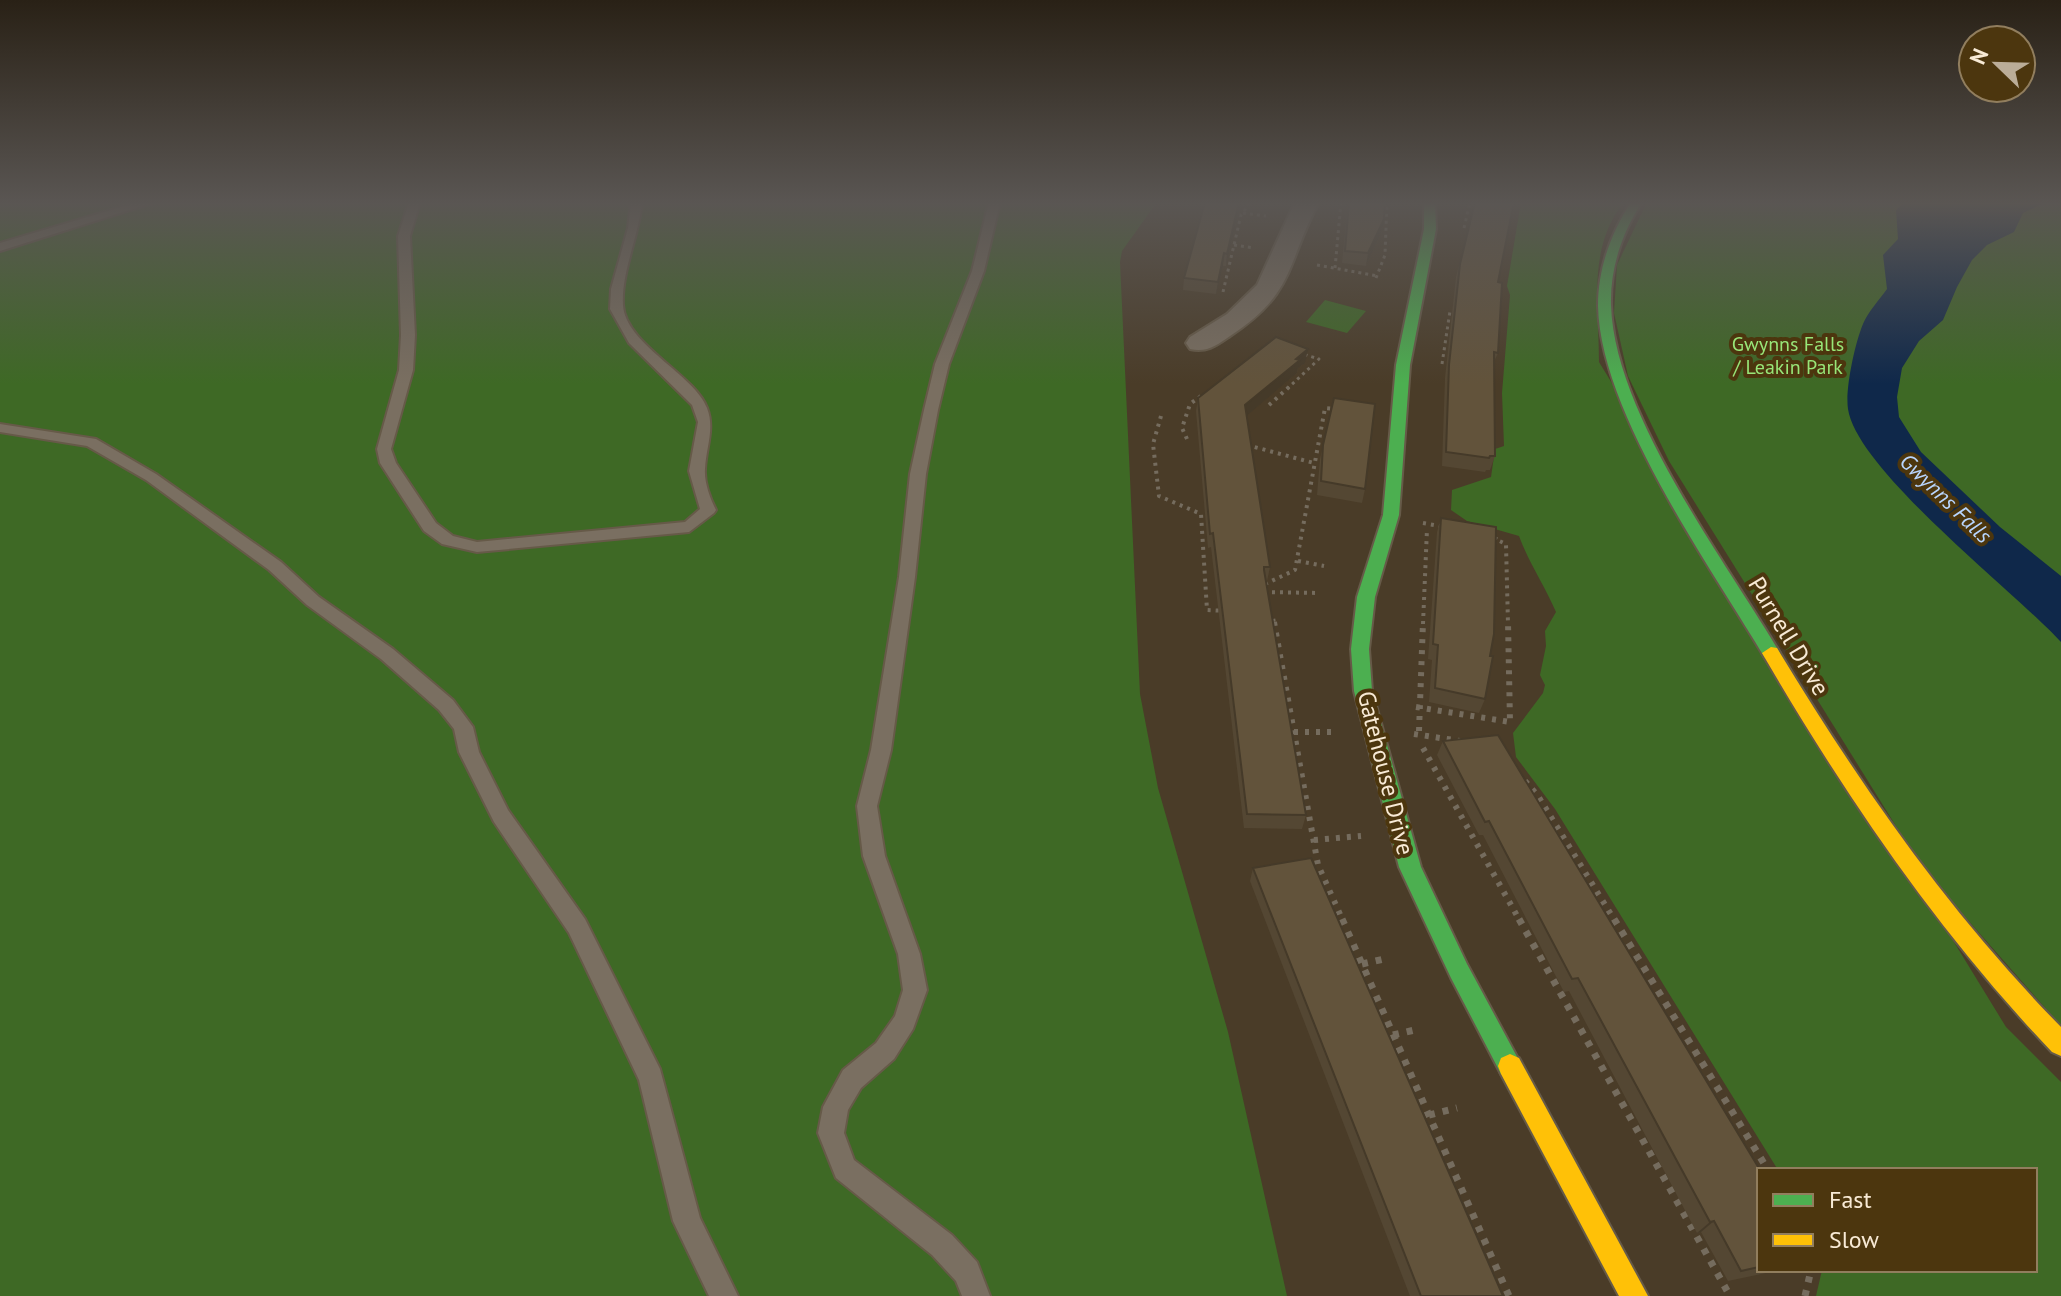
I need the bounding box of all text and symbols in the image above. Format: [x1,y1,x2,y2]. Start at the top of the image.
north arrow [1957,24,2037,104]
text: N [1963,44,1994,68]
park label: Gwynns Falls / Leakin Park [1732,331,1844,380]
water label: Gwynns Falls [1894,447,1998,549]
street label: Purnell Drive [1741,571,1837,701]
street label: Gatehouse Drive [1351,688,1421,858]
legend [1757,1168,2037,1272]
text: Fast [1829,1184,1872,1215]
text: Slow [1829,1224,1879,1255]

